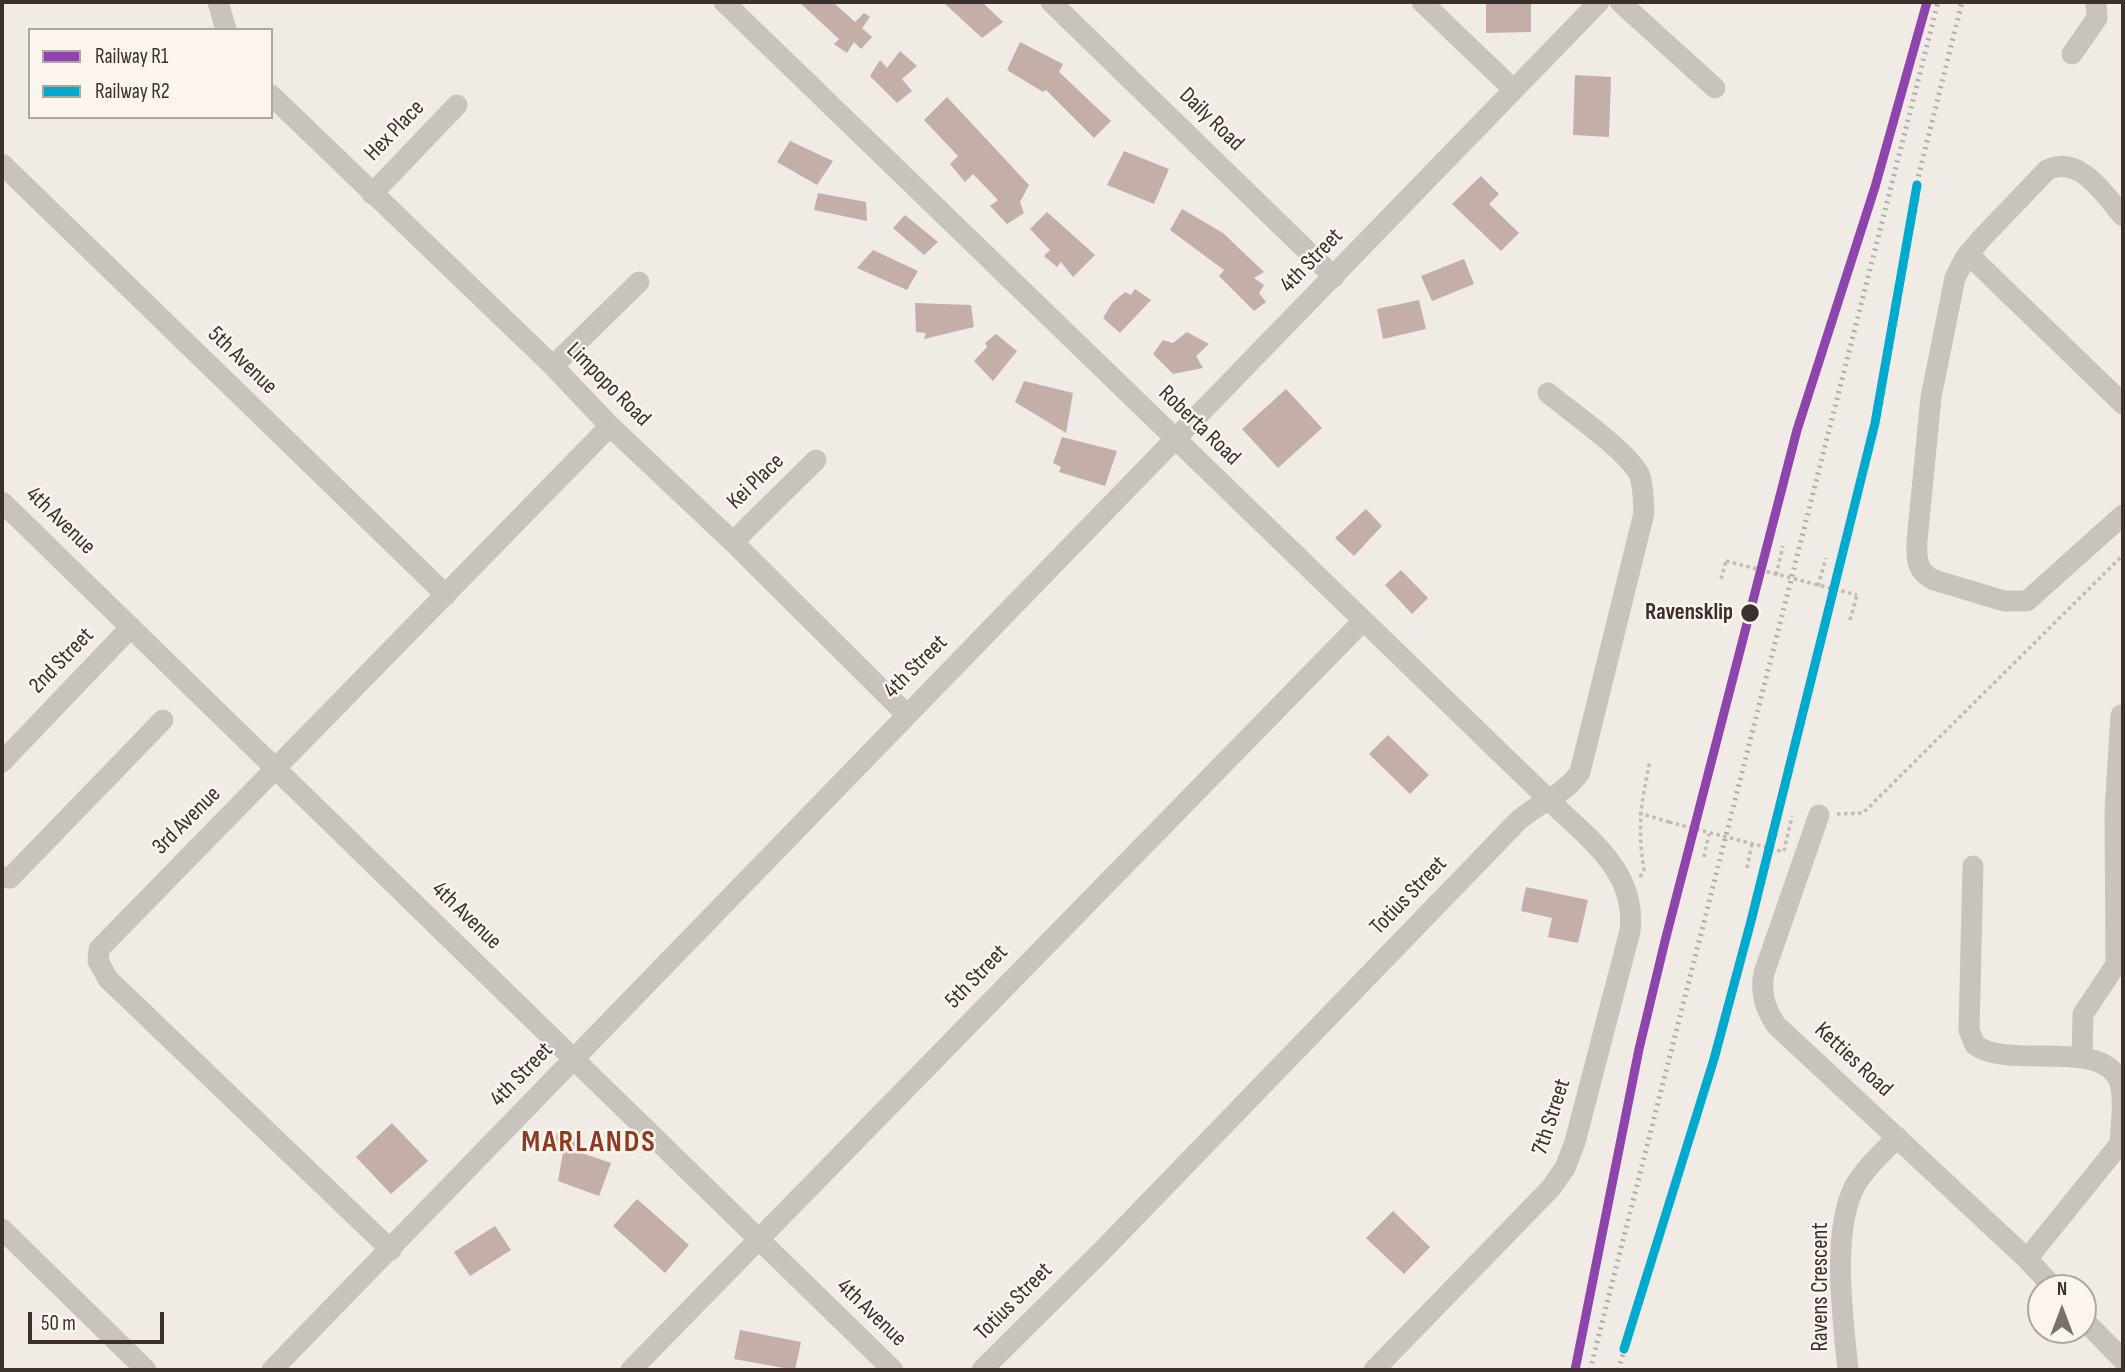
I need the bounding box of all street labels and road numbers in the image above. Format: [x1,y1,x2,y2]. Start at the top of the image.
street label: Daily Road [1173,82,1249,158]
street label: Hex Place [359,95,431,167]
street label: 4th Street [1275,223,1349,299]
street label: 5th Avenue [201,321,283,401]
street label: Limpopo Road [560,337,656,433]
street label: Roberta Road [1152,380,1246,472]
street label: Kei Place [722,448,790,516]
street label: 4th Avenue [19,481,101,561]
street label: 2nd Street [24,622,100,700]
street label: 4th Street [878,629,954,705]
street label: 3rd Avenue [147,781,227,861]
street label: Totius Street [1365,851,1453,941]
street label: 4th Avenue [425,876,507,956]
street label: 5th Street [940,939,1014,1015]
street label: Ketties Road [1808,1017,1898,1103]
street label: 4th Street [485,1037,559,1113]
street label: 7th Street [1527,1075,1577,1159]
street label: Ravens Crescent [1807,1223,1835,1351]
street label: Totius Street [969,1257,1059,1347]
street label: 4th Avenue [830,1273,912,1353]

